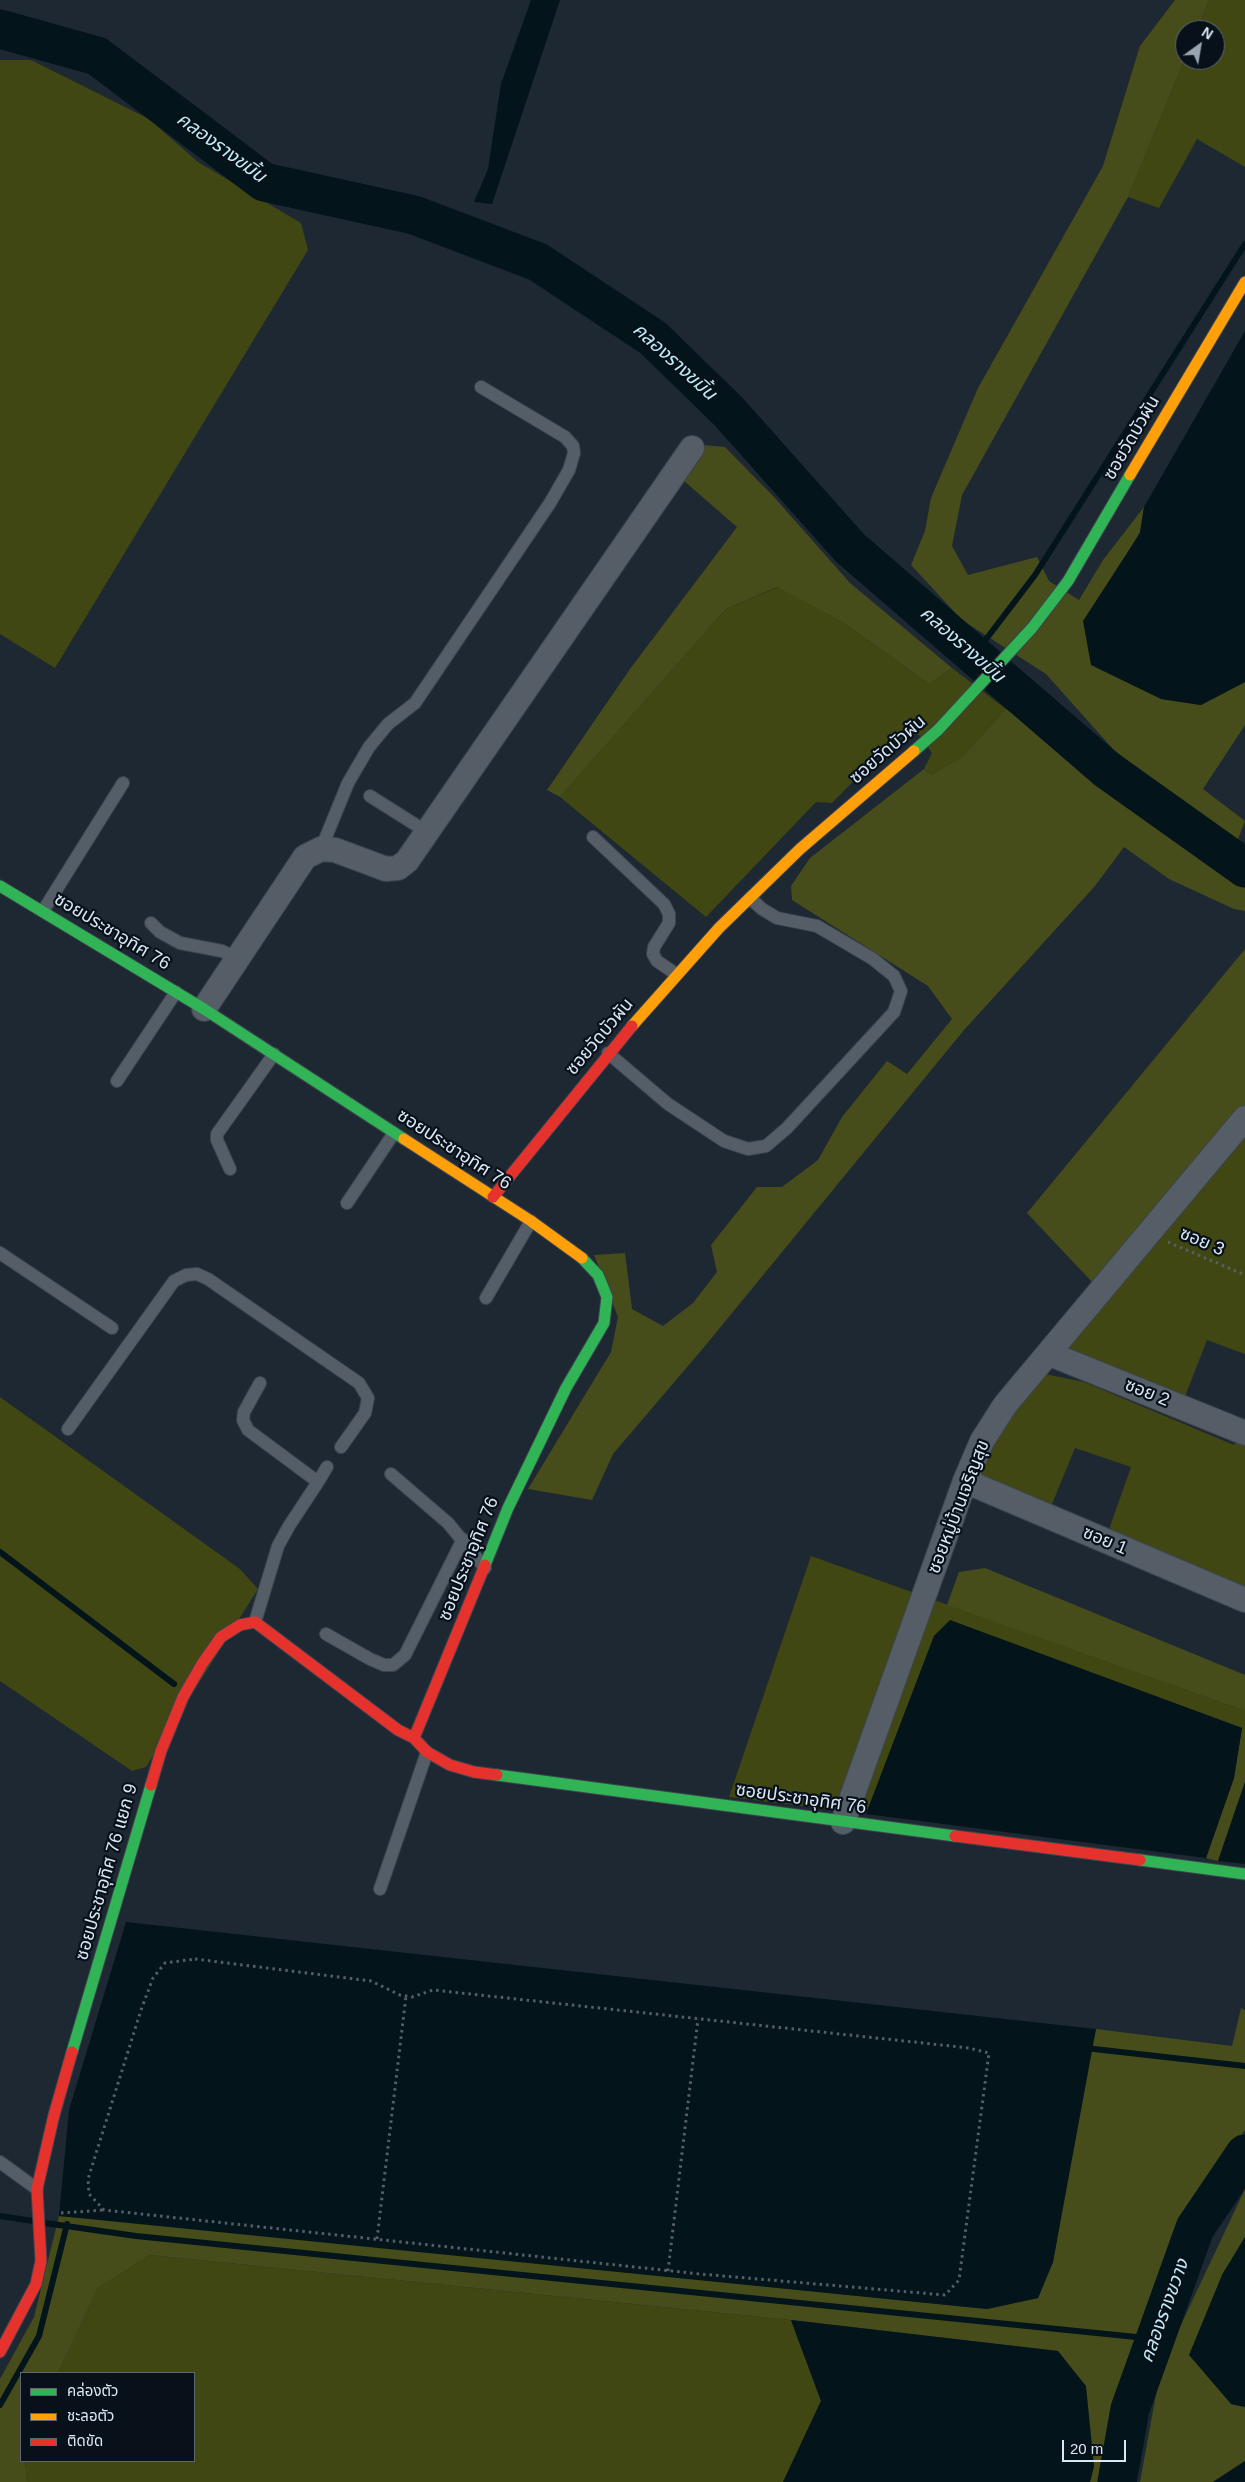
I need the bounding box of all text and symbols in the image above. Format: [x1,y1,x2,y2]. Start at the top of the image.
north arrow [1175,20,1225,70]
text: N [1199,24,1216,43]
water label: คลองรางขมิ้น [172,108,270,188]
water label: คลองรางขมิ้น [628,319,720,405]
street label: ซอยวัดบัวผัน [1099,392,1165,484]
water label: คลองรางขมิ้น [915,602,1009,688]
street label: ซอยวัดบัวผัน [846,711,930,789]
street label: ซอยประชาอุทิศ 76 [50,889,174,975]
street label: ซอยวัดบัวผัน [562,994,638,1080]
street label: ซอยประชาอุทิศ 76 [393,1105,515,1195]
street label: ซอย 3 [1177,1223,1227,1261]
street label: ซอย 2 [1122,1374,1172,1412]
street label: ซอยหมู่บ้านเจริญสุข [924,1437,994,1577]
street label: ซอยประชาอุทิศ 76 [434,1494,504,1624]
street label: ซอย 1 [1080,1522,1130,1560]
street label: ซอยประชาอุทิศ 76 [734,1779,868,1819]
street label: ซอยประชาอุทิศ 76 แยก 9 [71,1781,143,1963]
water label: คลองรางขวาง [1136,2256,1194,2366]
legend [20,2372,195,2462]
text: คล่องตัว [67,2382,118,2399]
text: ชะลอตัว [67,2407,114,2424]
scale bar [1065,2430,1129,2462]
text: ติดขัด [67,2432,103,2449]
text: 20 m [1070,2440,1103,2457]

